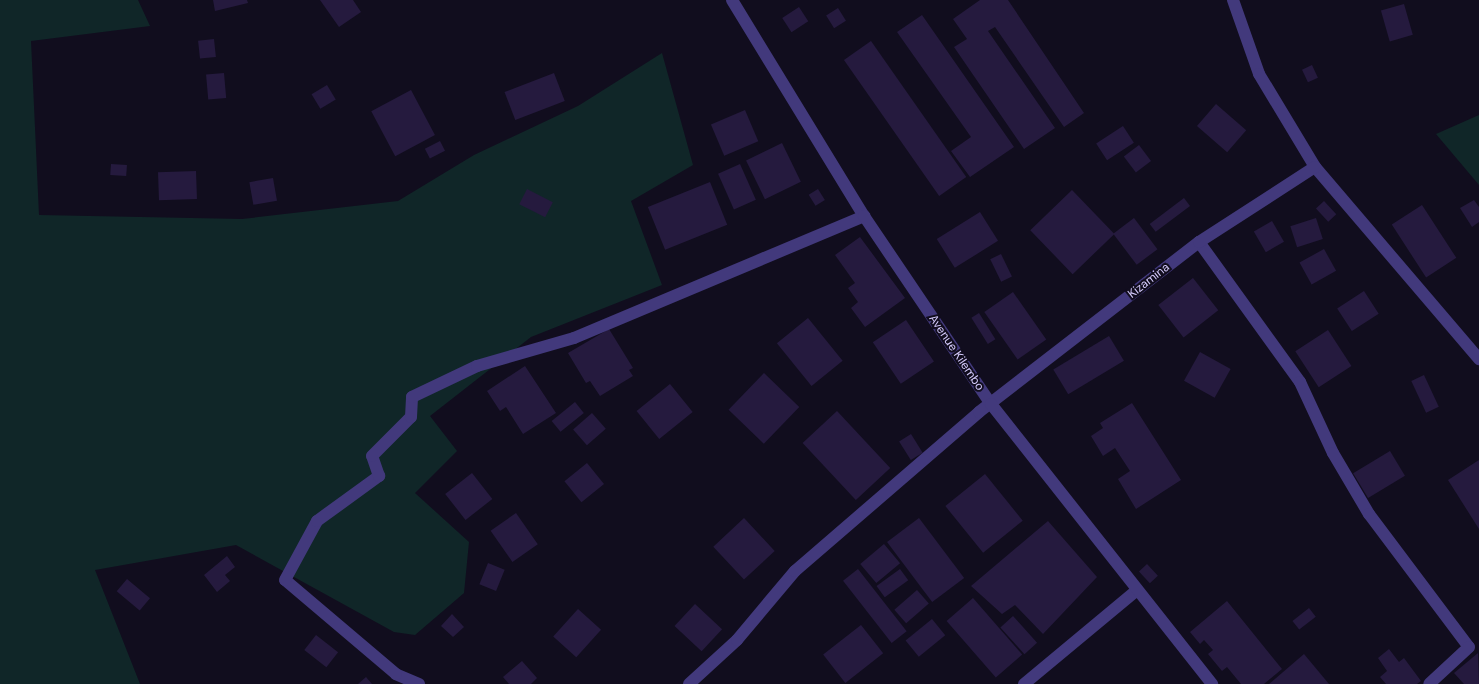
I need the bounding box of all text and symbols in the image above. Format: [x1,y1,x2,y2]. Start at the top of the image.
street label: Kizamina [1125,260,1173,302]
street label: Avenue Kilembo [925,312,987,394]

